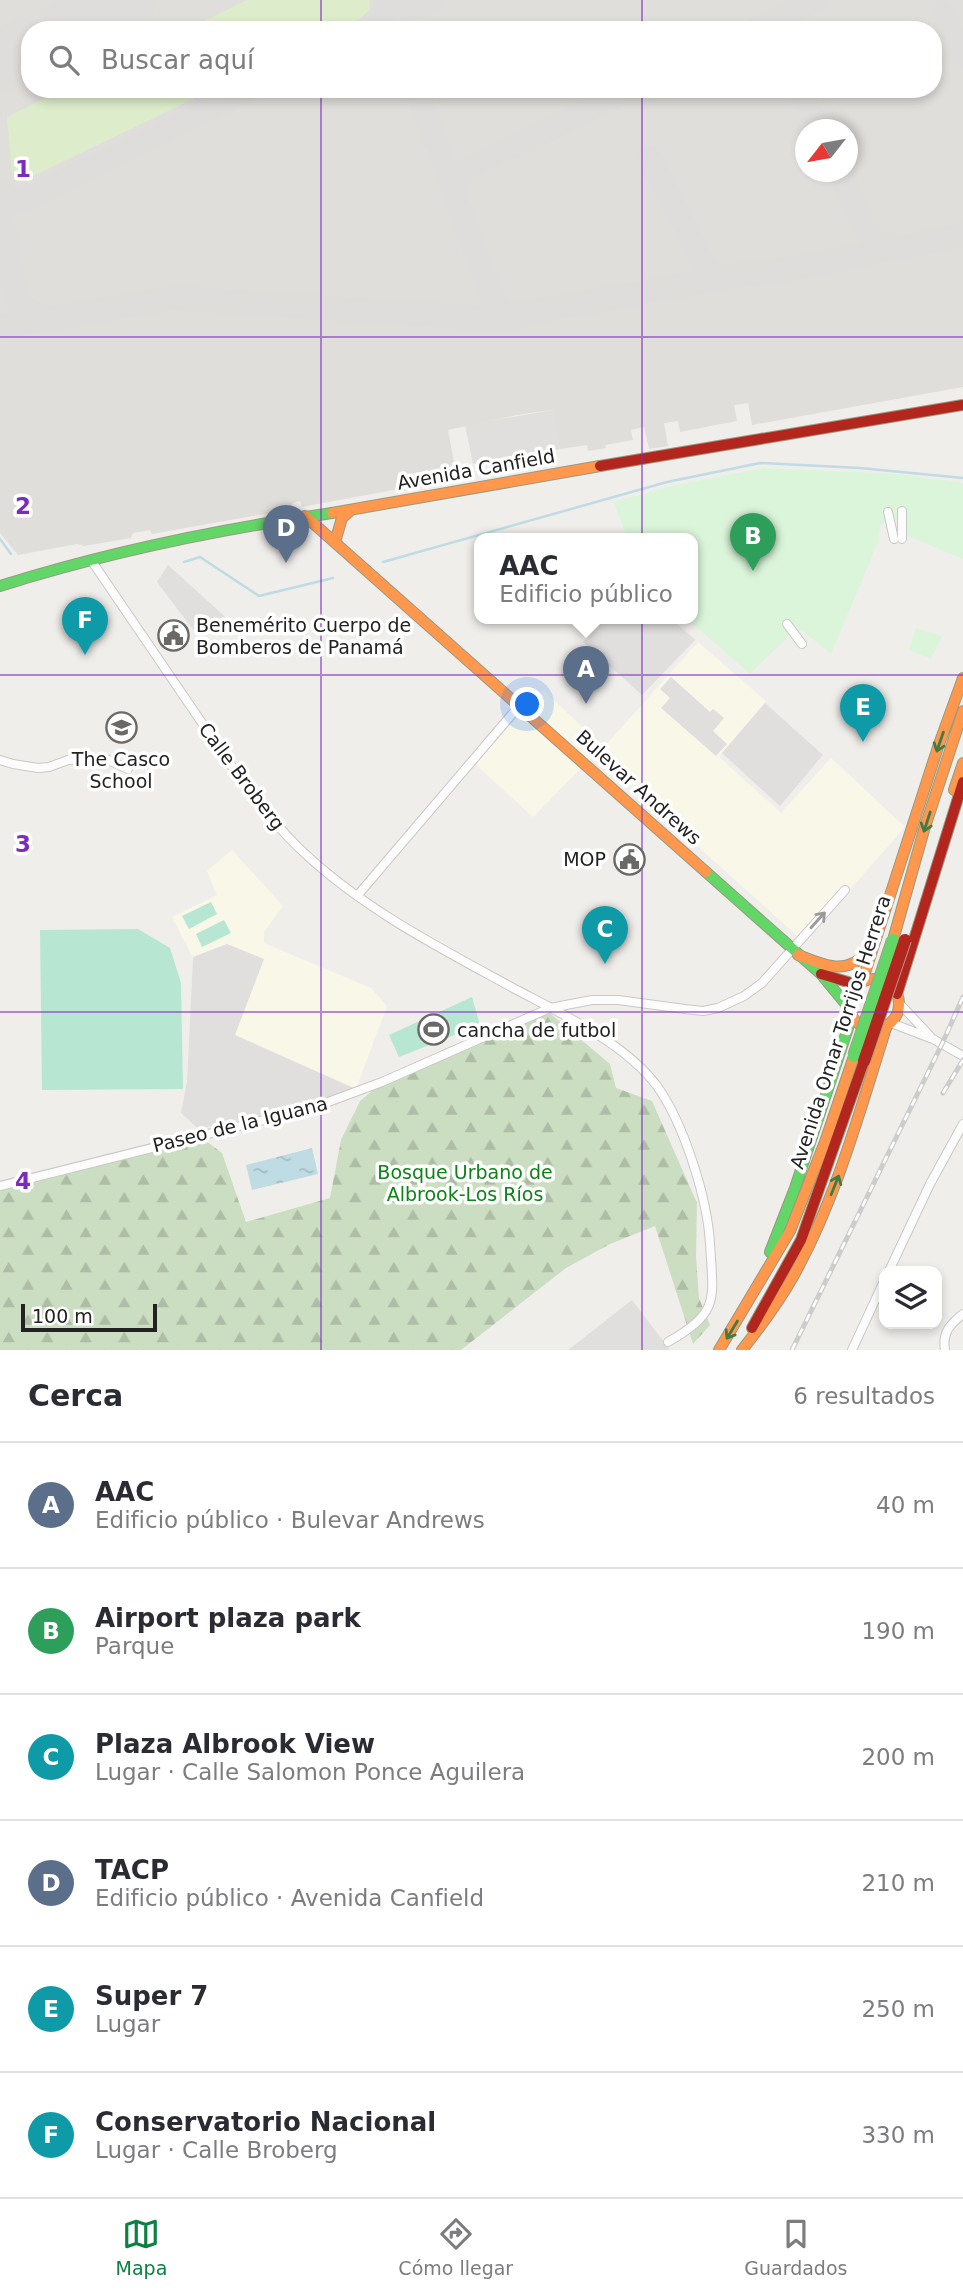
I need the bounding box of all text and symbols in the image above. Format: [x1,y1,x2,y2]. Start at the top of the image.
search box [21,21,942,98]
icon: search [45,41,83,79]
text: Buscar aquí [101,45,254,75]
north arrow [795,119,858,182]
text: 1 [15,156,31,182]
street label: Avenida Canfield [395,444,557,494]
text: 2 [15,493,31,519]
pin: D [263,505,309,563]
pin: B [730,513,776,571]
popup [474,533,698,624]
text: AAC [499,551,558,581]
text: Edificio público [499,581,673,607]
pin: F [62,597,108,655]
place label: Benemérito Cuerpo de Bomberos de Panamá [196,614,411,658]
public building icon: Benemérito Cuerpo de Bomberos de Panamá [156,619,190,653]
pin: A [563,646,609,704]
pin: E [840,684,886,742]
your location [510,687,544,721]
school or university icon: The Casco School [104,711,138,745]
street label: Calle Broberg [195,718,289,834]
street label: Bulevar Andrews [572,725,706,849]
one-way arrow [933,731,945,753]
place label: The Casco School [71,748,170,792]
one-way arrow [920,811,932,833]
text: 3 [15,831,31,857]
public building icon: MOP [612,842,646,876]
place label: MOP [563,848,606,870]
street label: Avenida Omar Torrijos Herrera [785,892,895,1172]
pin: C [582,906,628,964]
one-way arrow [810,912,827,929]
sports icon: cancha de futbol [417,1013,451,1047]
place label: cancha de futbol [457,1019,616,1041]
street label: Paseo de la Iguana [150,1092,330,1156]
park label: Bosque Urbano de Albrook-Los Ríos [377,1161,553,1205]
text: 4 [15,1168,31,1194]
one-way arrow [830,1174,843,1196]
map controls [879,1266,942,1329]
button: layers [879,1266,942,1329]
scale bar [21,1301,158,1333]
text: 100 m [32,1305,93,1327]
one-way arrow [724,1319,738,1339]
text: Cerca [28,1378,123,1413]
text: 6 resultados [793,1383,935,1409]
text: AAC [95,1477,154,1507]
text: A [42,1492,60,1518]
text: 40 m [876,1492,935,1518]
text: Edificio público · Bulevar Andrews [95,1507,485,1533]
text: Airport plaza park [95,1603,361,1633]
text: B [42,1618,60,1644]
text: 190 m [861,1618,935,1644]
text: Parque [95,1633,174,1659]
text: Plaza Albrook View [95,1729,375,1759]
text: C [43,1744,59,1770]
text: 200 m [861,1744,935,1770]
text: Lugar · Calle Salomon Ponce Aguilera [95,1759,525,1785]
text: TACP [95,1855,169,1885]
text: D [41,1870,61,1896]
text: 210 m [861,1870,935,1896]
text: Edificio público · Avenida Canfield [95,1885,484,1911]
text: Super 7 [95,1981,208,2011]
text: E [43,1996,59,2022]
text: 250 m [861,1996,935,2022]
text: Lugar [95,2011,160,2037]
text: Conservatorio Nacional [95,2107,436,2137]
text: F [43,2122,59,2148]
text: 330 m [861,2122,935,2148]
text: Lugar · Calle Broberg [95,2137,338,2163]
tab: Mapa [116,2215,167,2279]
tab: Cómo llegar [398,2215,513,2279]
tab: Guardados [744,2215,847,2279]

